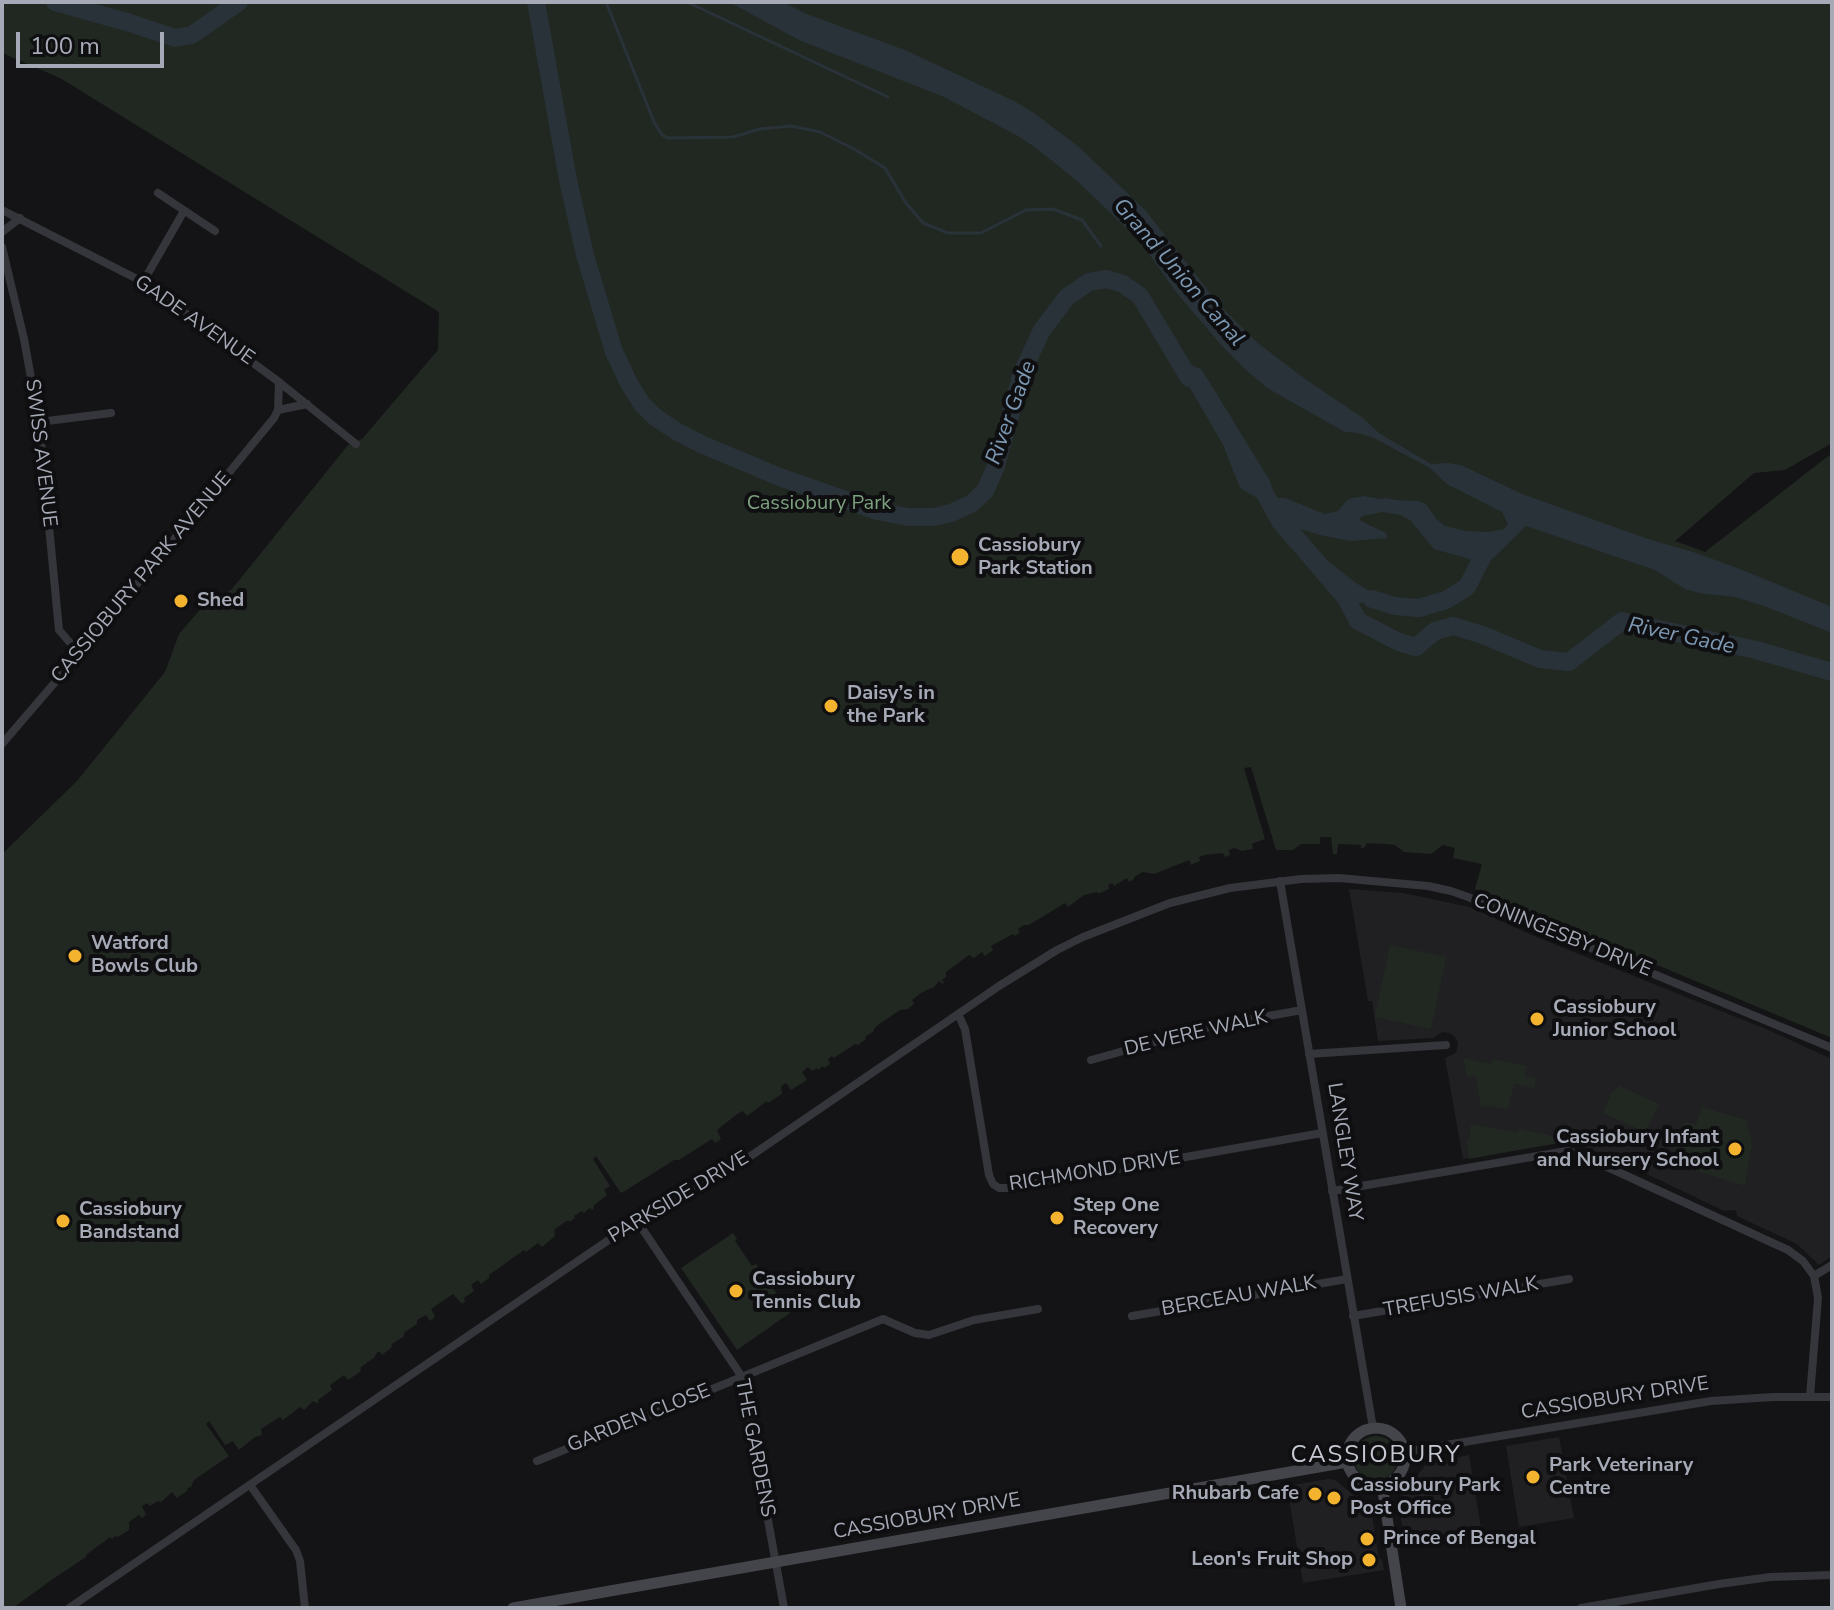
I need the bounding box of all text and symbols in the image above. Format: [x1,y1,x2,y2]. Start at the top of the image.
scale bar [20,16,168,66]
text: 100 m [30,30,100,62]
water label: Grand Union Canal [1107,194,1249,352]
street label: GADE AVENUE [129,271,259,371]
water label: River Gade [981,358,1043,468]
street label: SWISS AVENUE [19,378,61,528]
street label: CASSIOBURY PARK AVENUE [47,468,237,688]
park label: Cassiobury Park [747,492,891,516]
place label: Cassiobury Park Station [978,534,1093,581]
marker: Cassiobury Park Station [949,546,971,568]
place label: Shed [197,589,244,613]
marker: Shed [172,592,190,610]
water label: River Gade [1625,613,1737,661]
place label: Daisy’s in the Park [847,682,935,729]
marker: Daisy’s in the Park [822,697,840,715]
street label: CONINGESBY DRIVE [1469,889,1655,983]
place label: Watford Bowls Club [91,932,198,979]
marker: Watford Bowls Club [66,947,84,965]
place label: Cassiobury Junior School [1553,996,1676,1043]
street label: DE VERE WALK [1122,1006,1270,1062]
marker: Cassiobury Junior School [1528,1010,1546,1028]
street label: LANGLEY WAY [1321,1081,1367,1223]
place label: Cassiobury Infant and Nursery School [1537,1126,1719,1173]
marker: Cassiobury Infant and Nursery School [1726,1140,1744,1158]
street label: PARKSIDE DRIVE [605,1147,753,1249]
street label: RICHMOND DRIVE [1008,1147,1182,1197]
place label: Step One Recovery [1073,1194,1160,1241]
place label: Cassiobury Bandstand [79,1198,182,1245]
marker: Step One Recovery [1048,1209,1066,1227]
marker: Cassiobury Bandstand [54,1212,72,1230]
place label: Cassiobury Tennis Club [752,1268,861,1315]
street label: BERCEAU WALK [1160,1272,1318,1322]
street label: TREFUSIS WALK [1382,1273,1540,1323]
marker: Cassiobury Tennis Club [727,1282,745,1300]
street label: CASSIOBURY DRIVE [1519,1372,1711,1426]
street label: THE GARDENS [729,1377,779,1519]
street label: GARDEN CLOSE [564,1379,714,1459]
district label: CASSIOBURY [1290,1442,1462,1470]
place label: Park Veterinary Centre [1549,1454,1693,1501]
marker: Park Veterinary Centre [1524,1468,1542,1486]
place label: Cassiobury Park Post Office [1350,1474,1500,1521]
place label: Rhubarb Cafe [1172,1482,1299,1506]
marker: Rhubarb Cafe [1306,1485,1324,1503]
street label: CASSIOBURY DRIVE [831,1489,1023,1545]
marker: Cassiobury Park Post Office [1325,1489,1343,1507]
place label: Prince of Bengal [1383,1527,1536,1551]
marker: Prince of Bengal [1358,1530,1376,1548]
place label: Leon's Fruit Shop [1191,1548,1353,1572]
marker: Leon's Fruit Shop [1360,1551,1378,1569]

